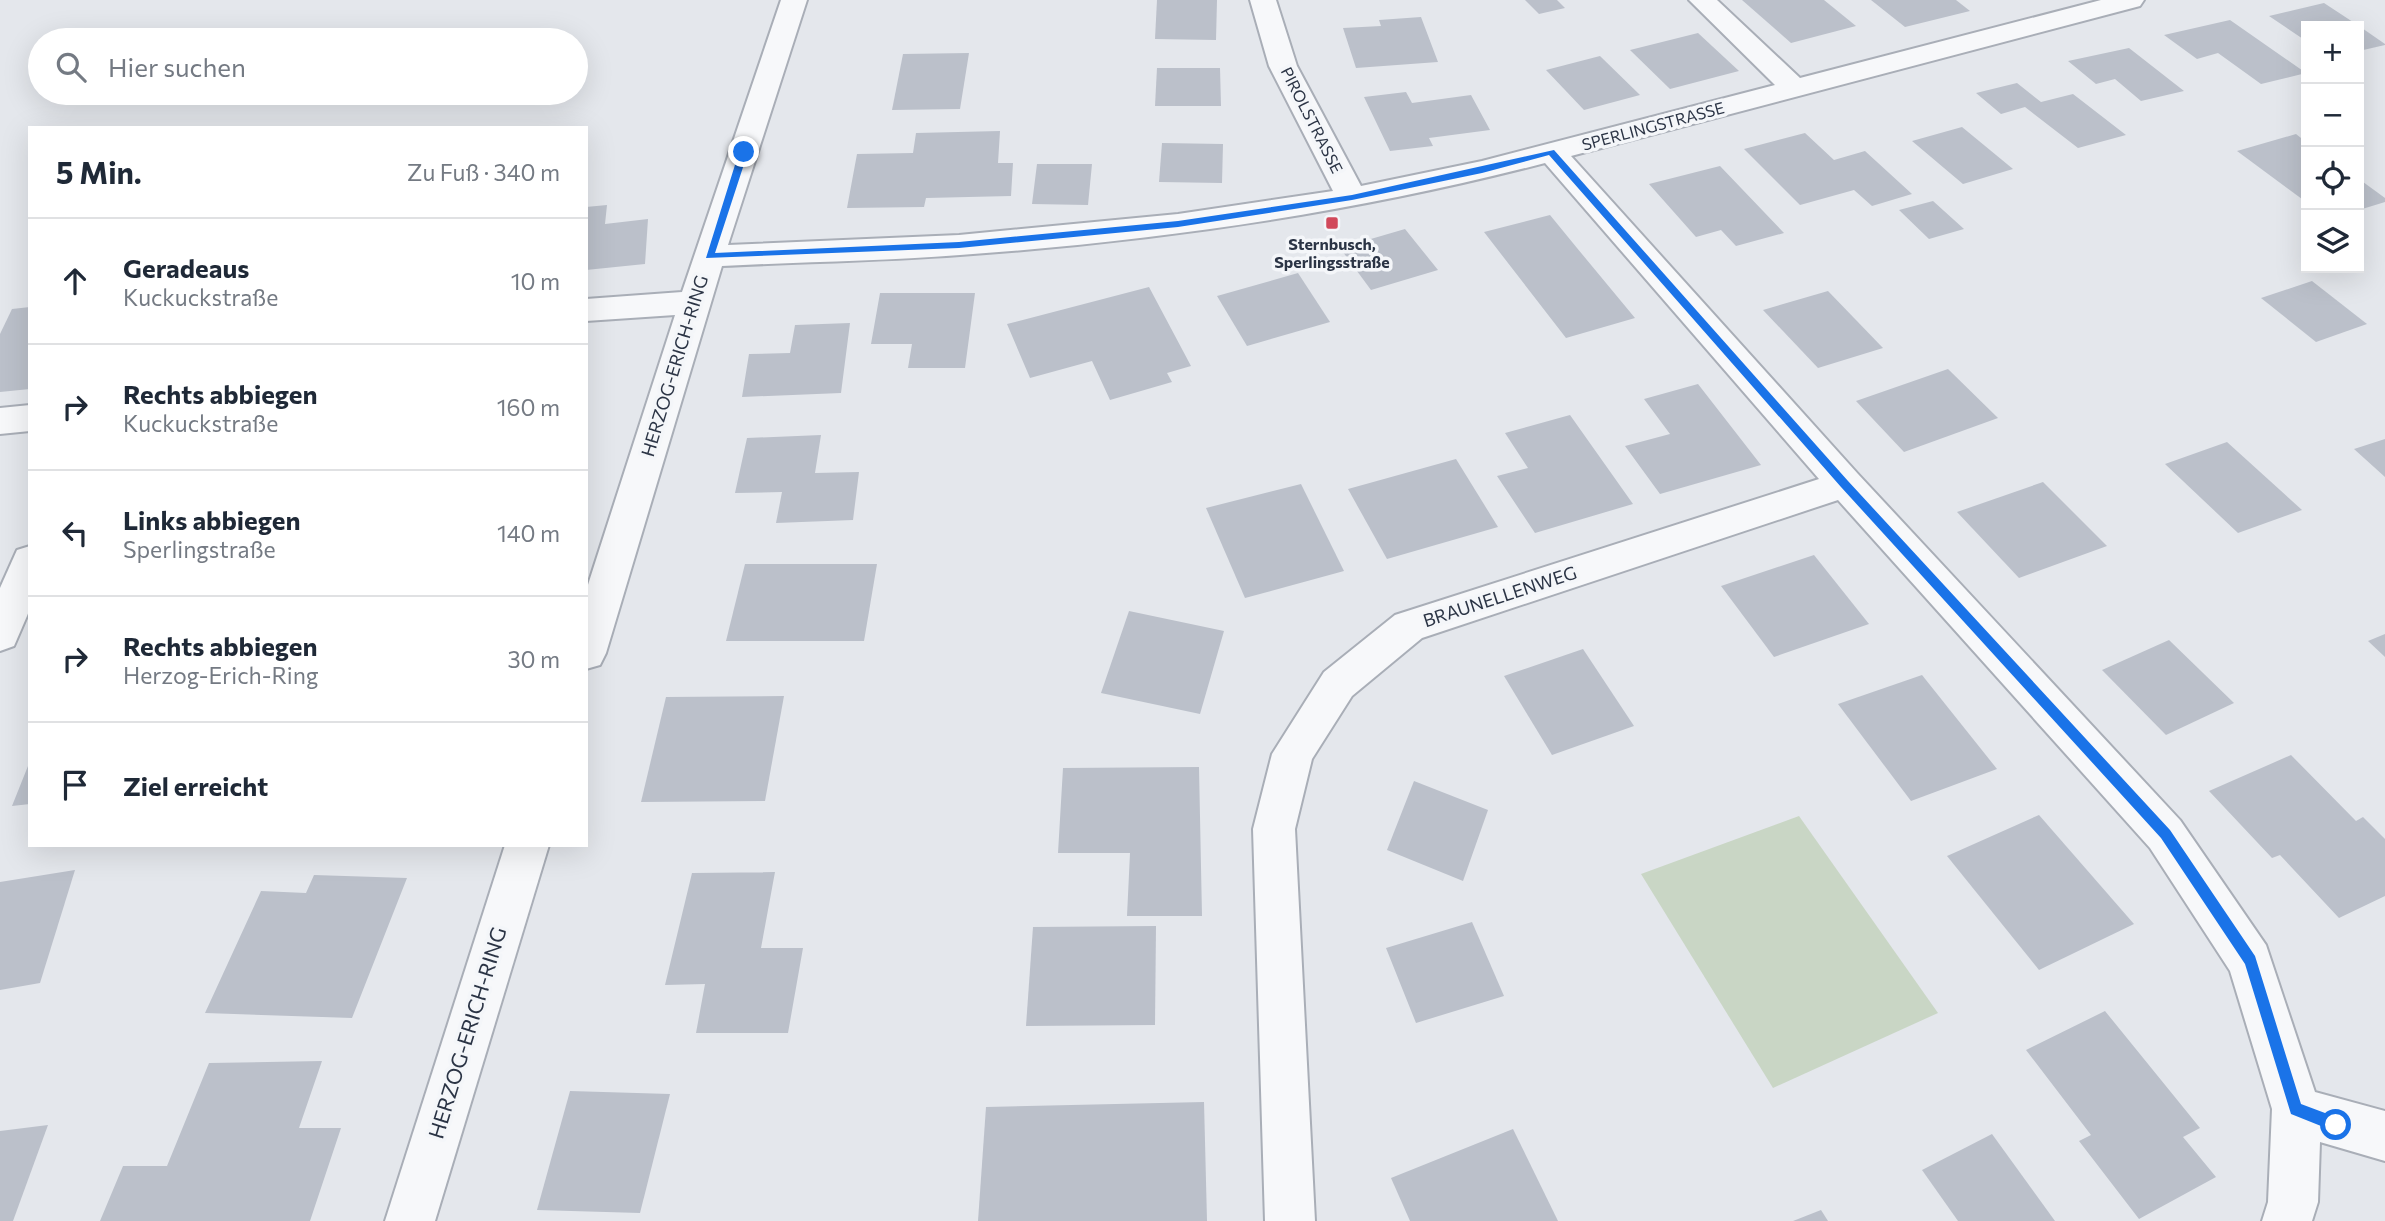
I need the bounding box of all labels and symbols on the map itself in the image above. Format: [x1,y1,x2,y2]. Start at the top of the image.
street label: PIROLSTRASSE [1277,63,1347,176]
street label: SPERLINGSTRASSE [1580,97,1726,154]
route end [728,136,759,167]
marker: Sternbusch, Sperlingsstraße [1324,215,1340,231]
place label: Sternbusch, Sperlingsstraße [1274,234,1390,271]
street label: HERZOG-ERICH-RING [636,272,712,459]
street label: BRAUNELLENWEG [1420,561,1579,631]
street label: HERZOG-ERICH-RING [422,924,511,1141]
route start [2320,1109,2351,1140]

